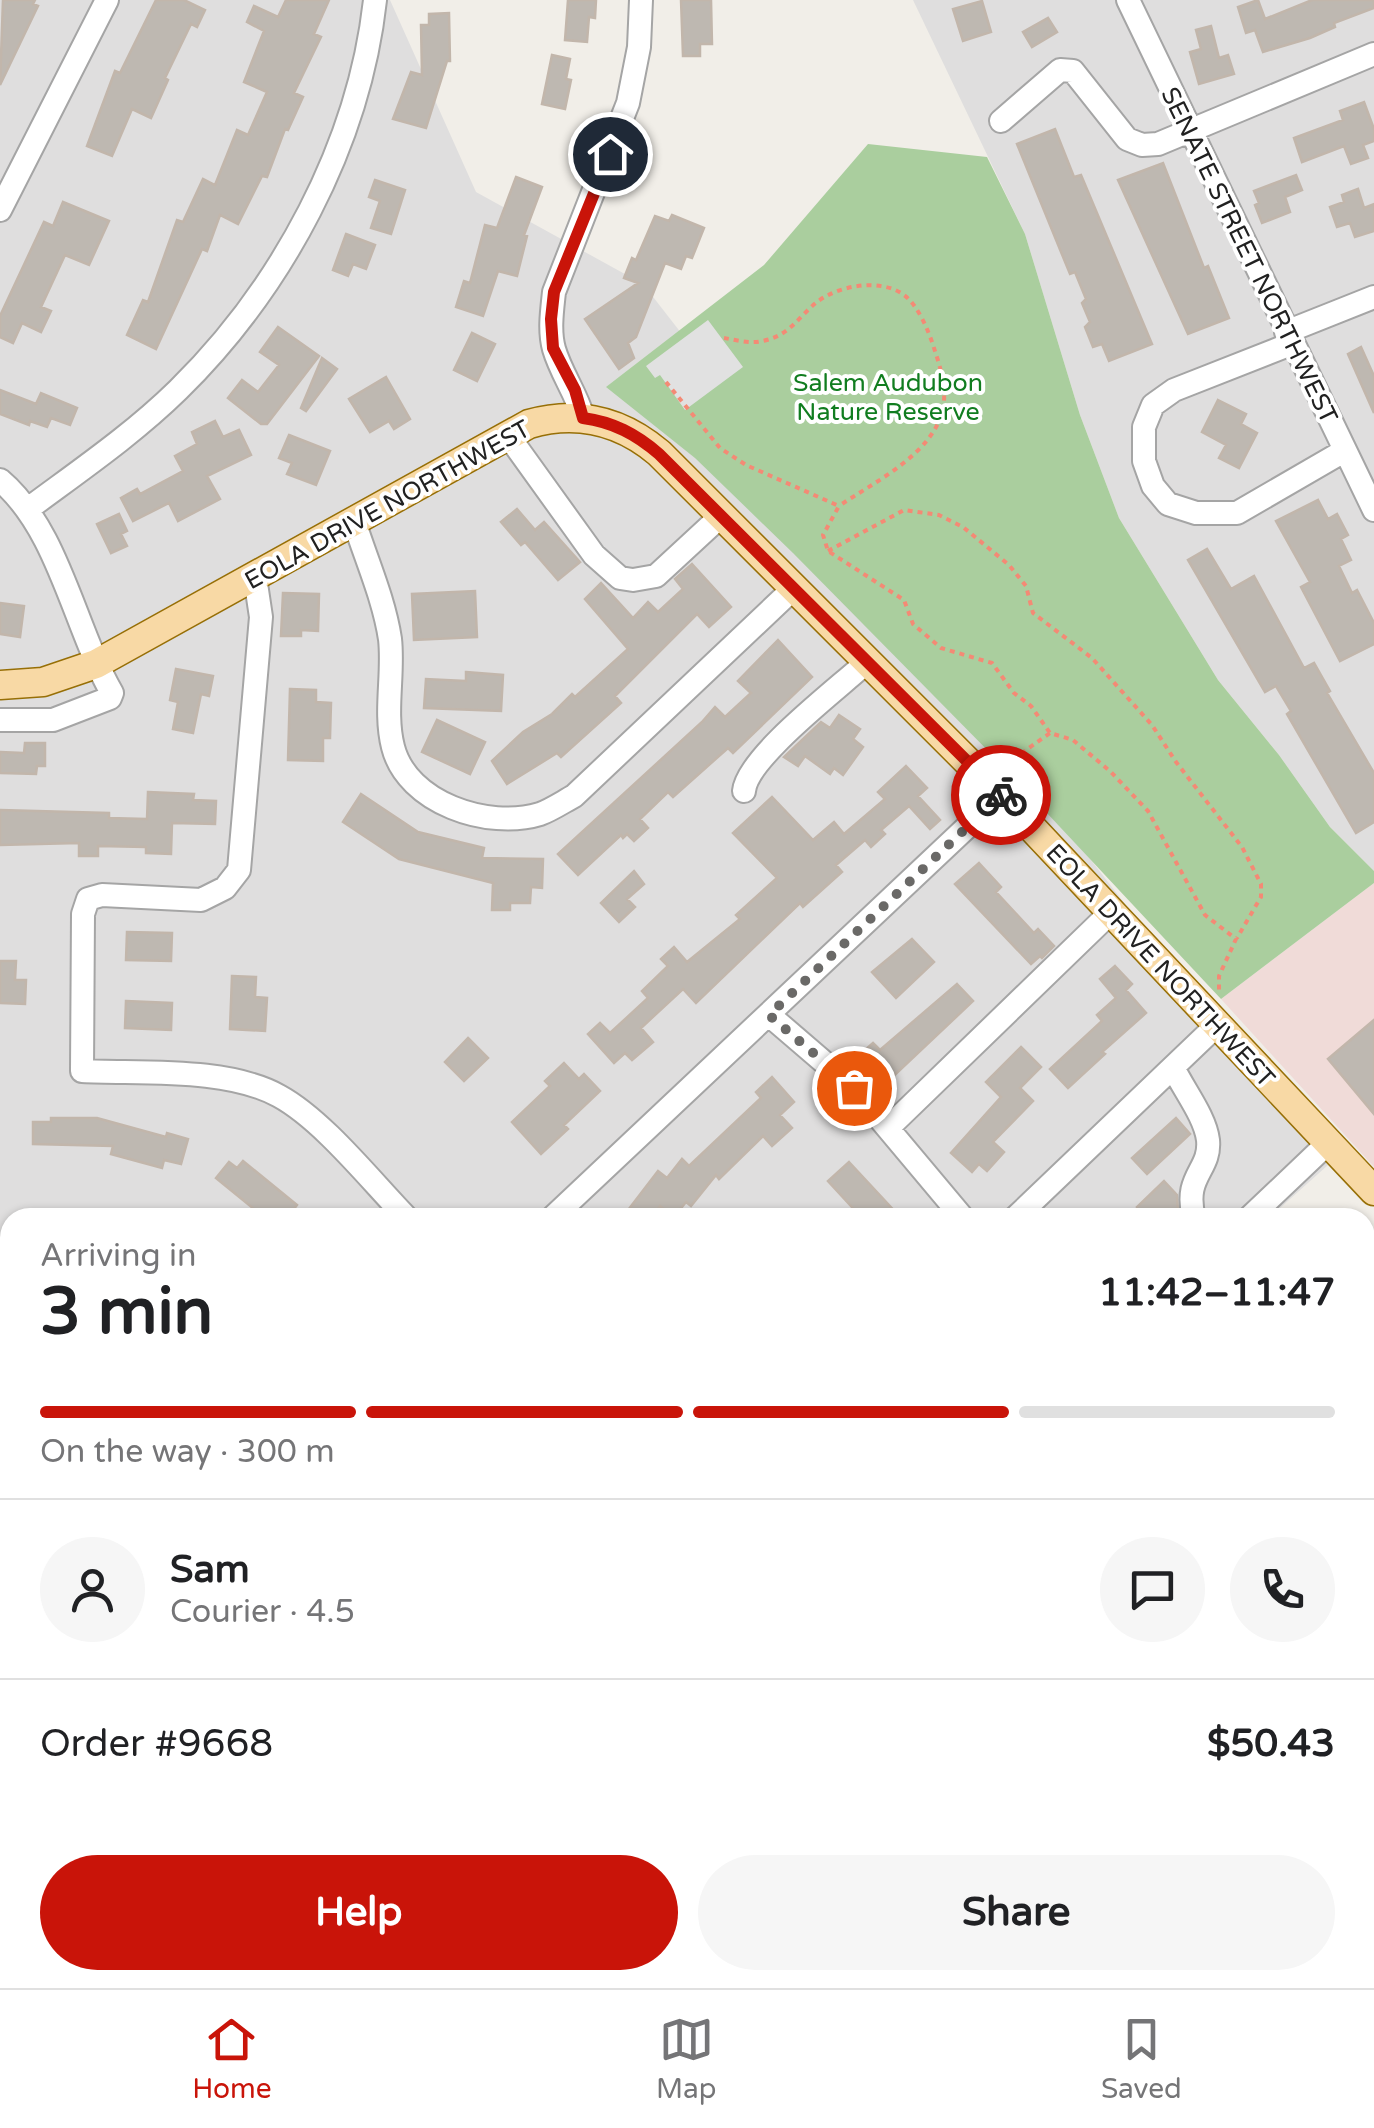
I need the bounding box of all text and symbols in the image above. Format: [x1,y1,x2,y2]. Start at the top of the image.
street label: SENATE STREET NORTHWEST [1154,82,1344,429]
pin [568,112,653,197]
icon: home [583,127,638,182]
park label: Salem Audubon Nature Reserve [793,368,983,427]
street label: EOLA DRIVE NORTHWEST [239,414,535,596]
courier [951,745,1051,845]
icon: bike [974,768,1029,823]
street label: EOLA DRIVE NORTHWEST [1040,838,1281,1094]
pin [812,1046,897,1131]
icon: bag [827,1061,882,1116]
text: Arriving in [40,1237,197,1275]
text: 11:42–11:47 [1098,1270,1335,1316]
text: 3 min [40,1273,213,1352]
text: On the way · 300 m [40,1433,335,1471]
button: person [40,1537,145,1642]
button: chat [1100,1537,1205,1642]
button: phone [1230,1537,1335,1642]
text: Sam [170,1547,250,1593]
text: Courier · 4.5 [170,1593,355,1631]
text: Order #9668 [40,1721,273,1767]
text: $50.43 [1207,1721,1335,1767]
button: Help [40,1855,678,1970]
button: Share [698,1855,1335,1970]
tab: Home [192,2012,272,2106]
tab: Map [656,2012,716,2106]
tab: Saved [1101,2012,1182,2106]

